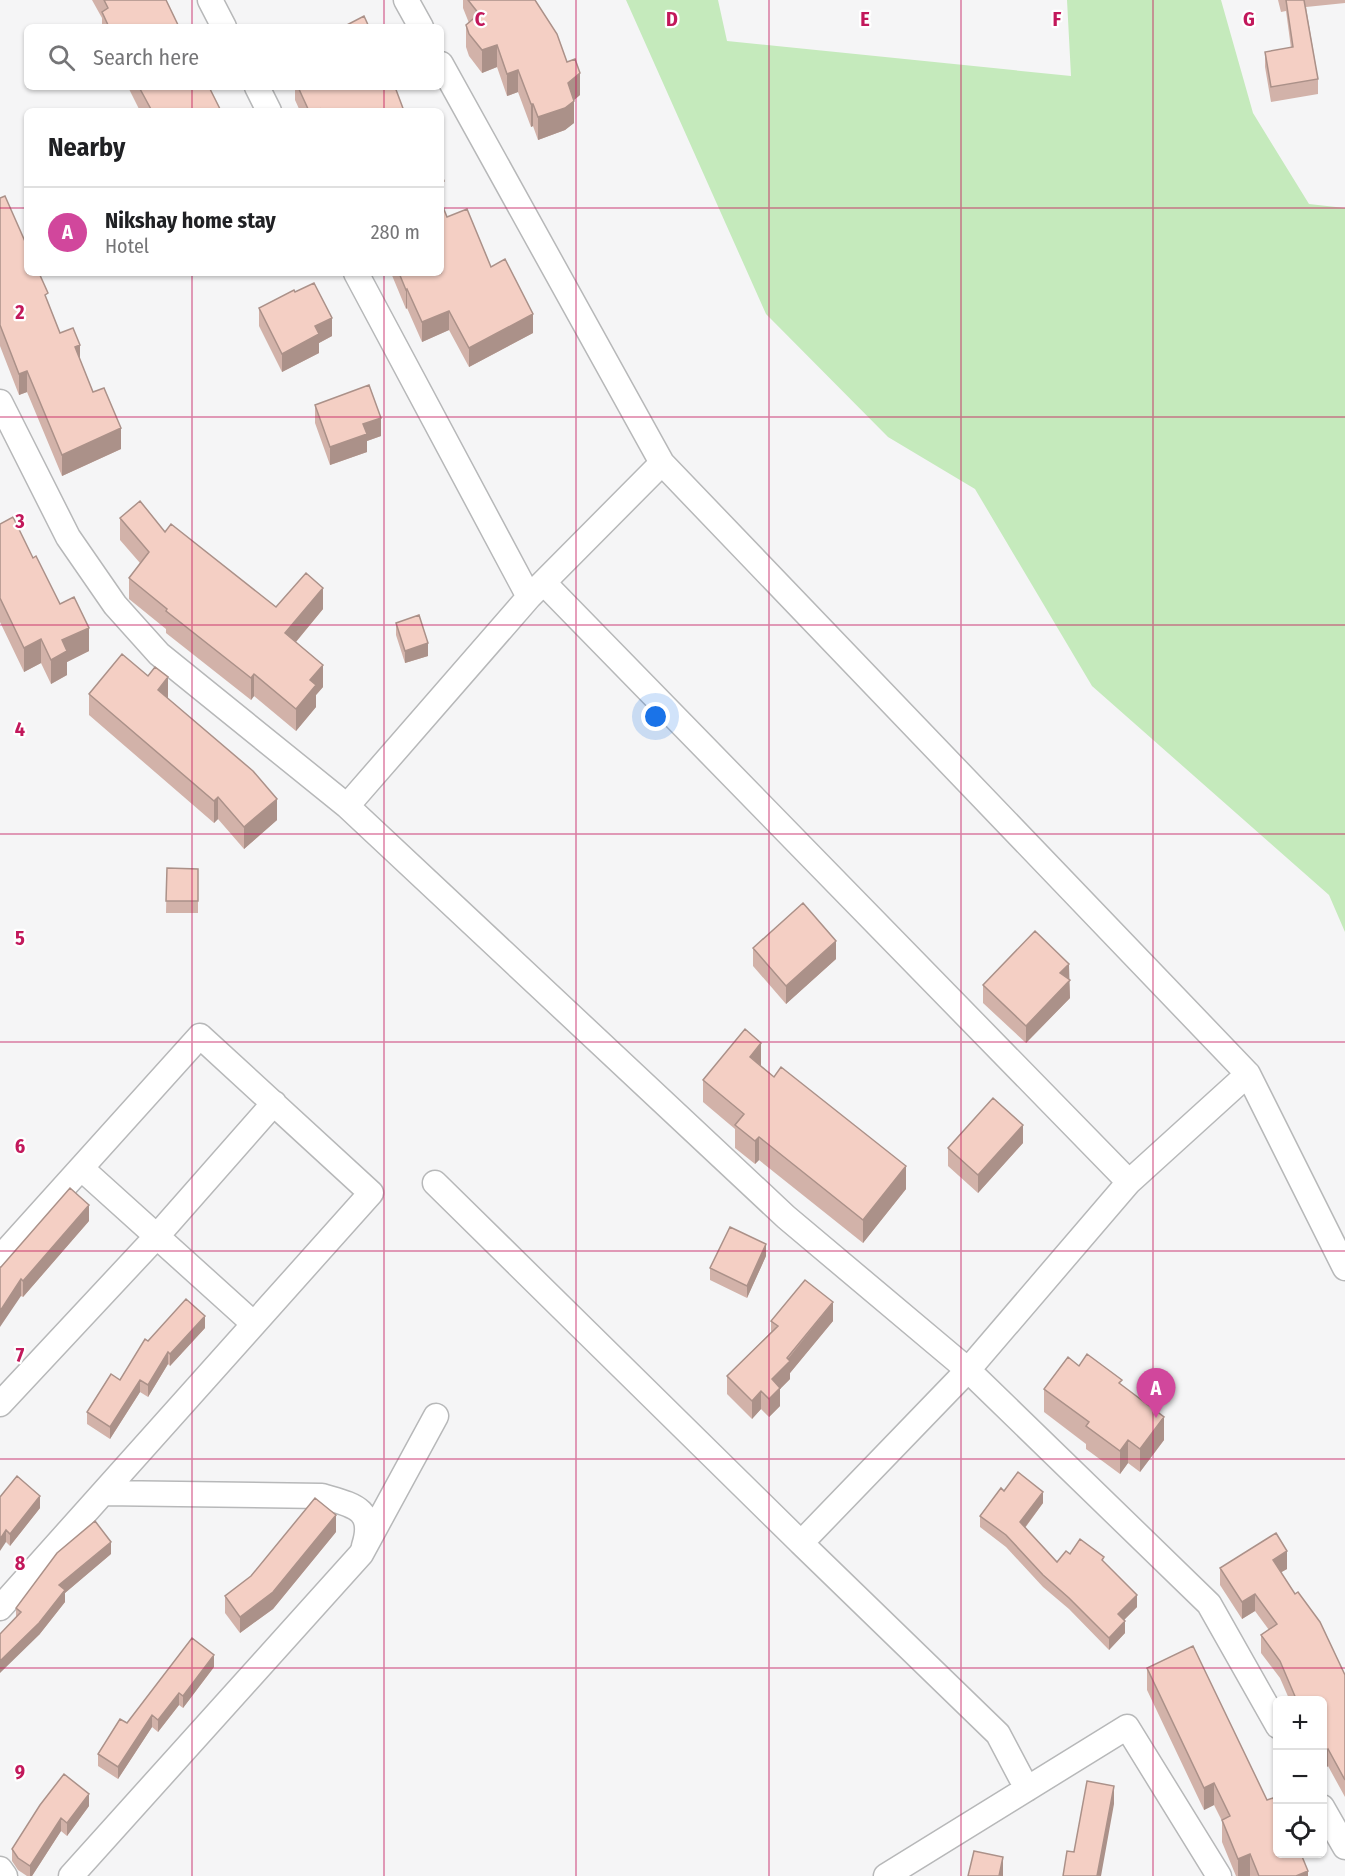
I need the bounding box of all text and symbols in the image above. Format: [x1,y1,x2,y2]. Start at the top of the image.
text: C [475,7,486,31]
text: D [666,7,678,31]
text: E [860,7,870,31]
text: F [1053,7,1062,31]
text: G [1243,7,1255,31]
search box [24,24,444,90]
icon: search [45,41,78,74]
text: Search here [93,44,199,71]
text: Nearby [48,132,125,163]
text: Nikshay home stay [105,207,276,234]
text: A [62,220,73,244]
text: 280 m [371,220,420,244]
text: Hotel [105,234,149,258]
text: 2 [14,300,25,324]
text: 3 [14,509,25,533]
your location [641,702,670,731]
text: 4 [15,717,25,741]
text: 5 [15,926,25,950]
text: 6 [15,1134,25,1158]
text: 7 [16,1343,25,1367]
pin: A [1136,1368,1176,1418]
text: 8 [15,1551,26,1575]
map controls [1273,1696,1327,1858]
button: + [1273,1696,1327,1750]
button: − [1273,1750,1327,1804]
text: 9 [15,1760,25,1784]
button: locate [1273,1804,1327,1858]

